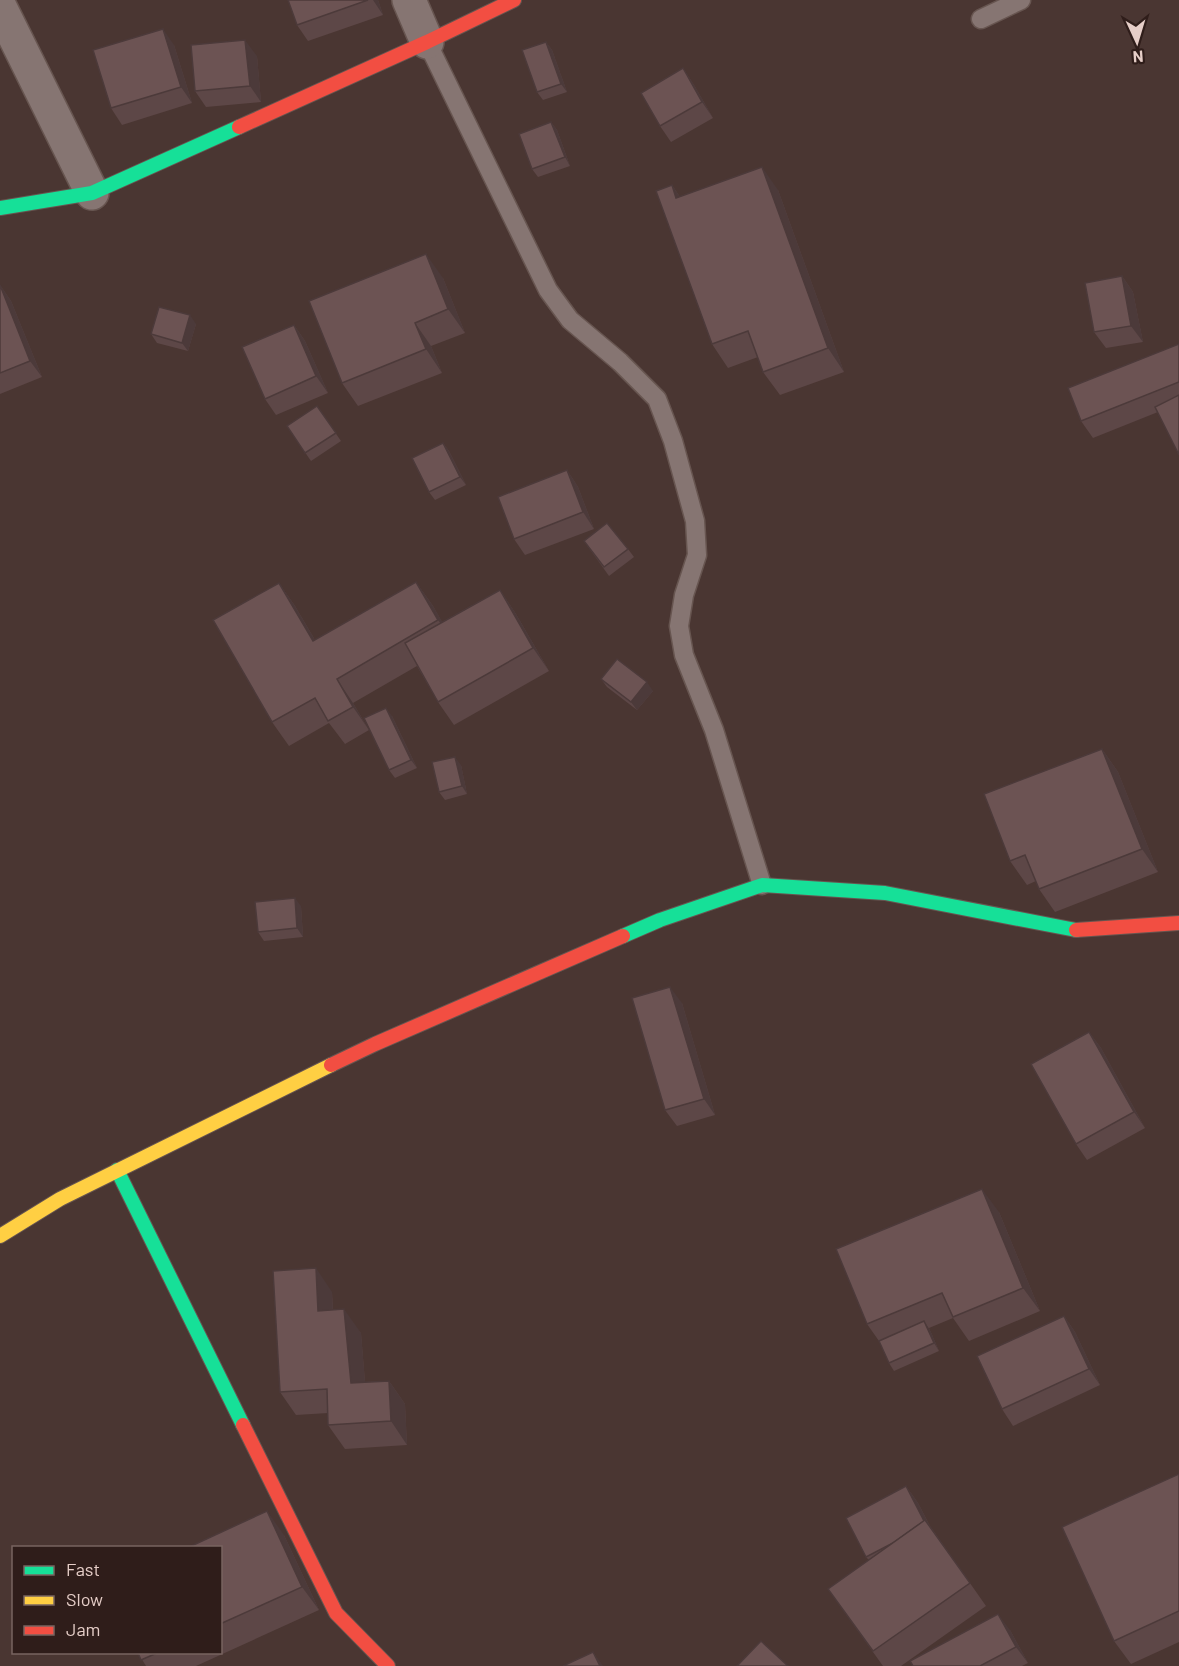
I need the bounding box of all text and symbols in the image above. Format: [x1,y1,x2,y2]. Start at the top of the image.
north arrow [1107,12,1167,72]
text: N [1132,48,1144,67]
legend [12,1546,222,1654]
text: Fast [66,1558,100,1580]
text: Slow [66,1588,103,1610]
text: Jam [66,1618,100,1640]

